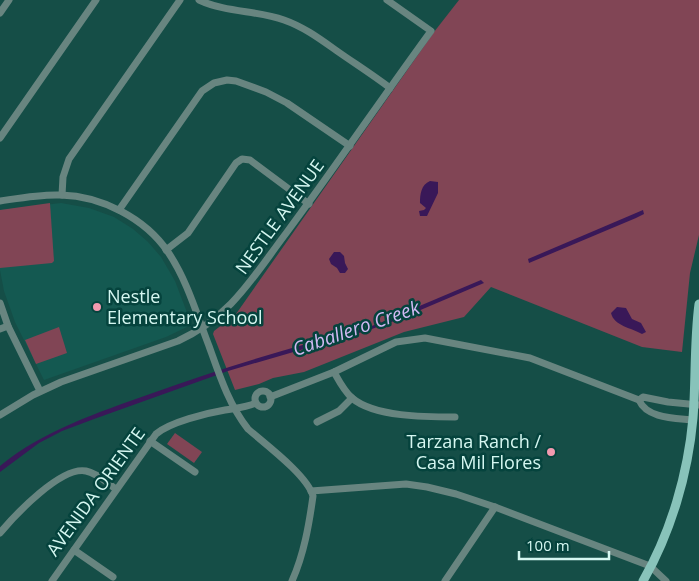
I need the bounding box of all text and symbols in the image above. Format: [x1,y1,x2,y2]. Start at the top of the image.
street label: NESTLE AVENUE [229,154,329,279]
place label: Nestle Elementary School [107,284,263,329]
water label: Caballero Creek [289,294,424,362]
marker: Nestle Elementary School [91,301,103,313]
street label: AVENIDA ORIENTE [40,422,150,561]
place label: Tarzana Ranch / Casa Mil Flores [406,429,541,474]
marker: Tarzana Ranch / Casa Mil Flores [545,446,557,458]
scale bar [519,528,609,560]
text: 100 m [526,535,570,555]

